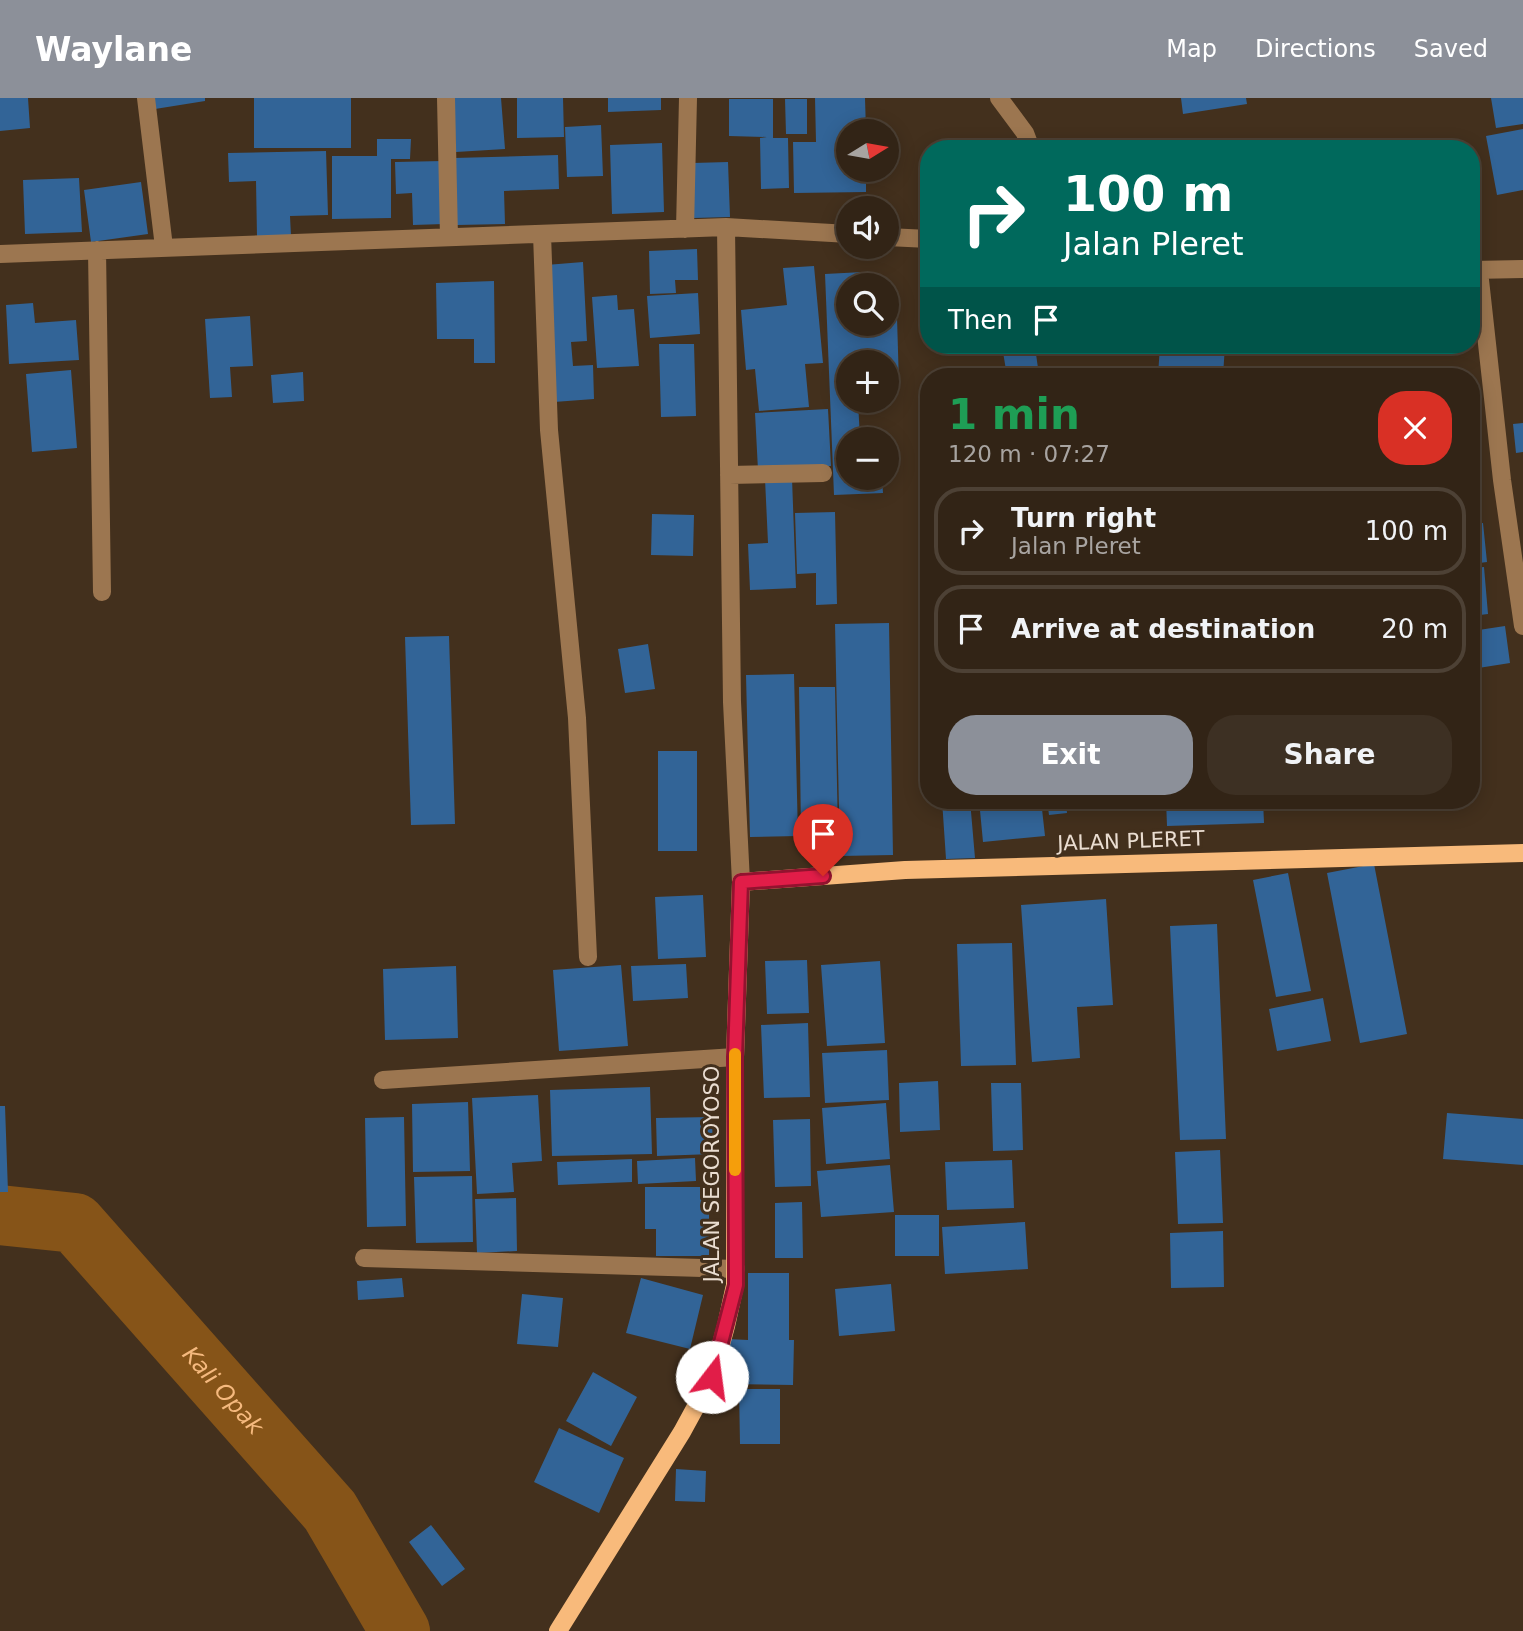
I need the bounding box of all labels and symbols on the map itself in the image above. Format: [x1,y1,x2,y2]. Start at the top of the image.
north arrow [836,119,900,182]
pin [793,804,853,876]
street label: JALAN PLERET [1055,826,1205,856]
street label: JALAN SEGOROYOSO [700,1066,724,1284]
position arrow [675,1340,749,1414]
water label: Kali Opak [177,1341,270,1441]

